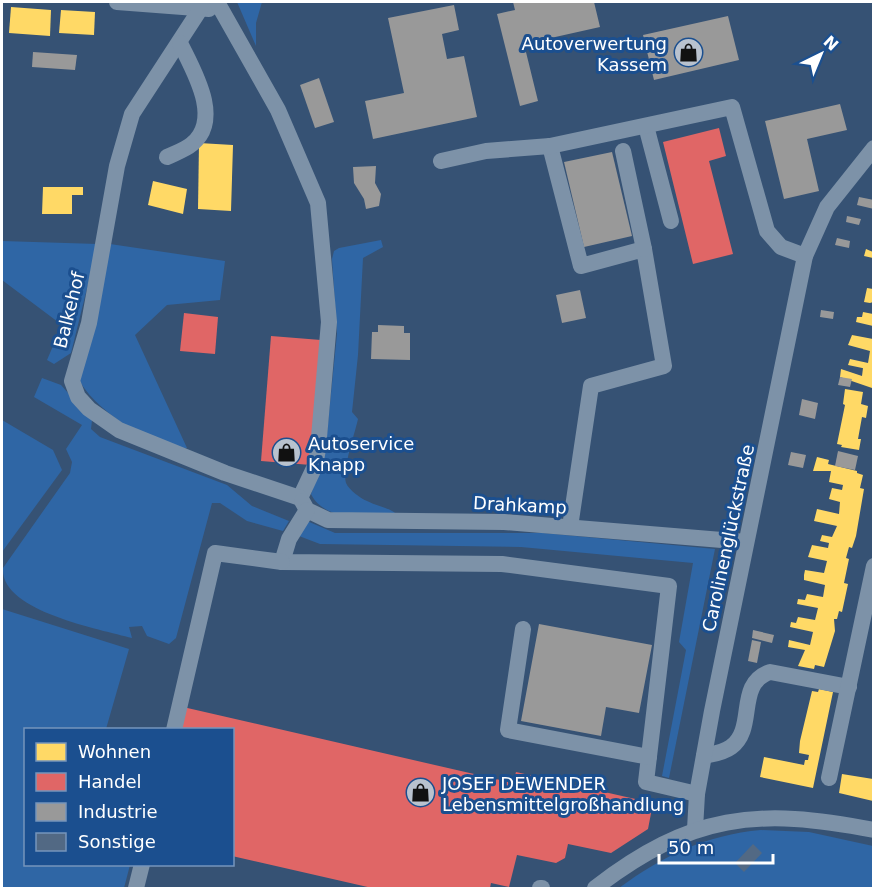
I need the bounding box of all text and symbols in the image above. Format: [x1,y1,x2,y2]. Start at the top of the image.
north arrow [791,24,851,84]
text: N [820,32,842,55]
place label: Autoverwertung Kassem [522,33,667,75]
shop icon: Autoverwertung Kassem [672,37,704,69]
street label: Balkehof [49,269,89,350]
place label: Autoservice Knapp [308,433,414,475]
shop icon: Autoservice Knapp [271,437,303,469]
street label: Carolinenglückstraße [698,442,758,634]
street label: Drahkamp [473,492,567,518]
legend [24,728,234,866]
text: Wohnen [78,741,151,762]
text: Handel [78,771,141,792]
place label: JOSEF DEWENDER Lebensmittelgroßhandlung [441,773,684,815]
shop icon: JOSEF DEWENDER Lebensmittelgroßhandlung [405,777,437,809]
text: Industrie [78,801,157,822]
scale bar [659,827,773,865]
text: Sonstige [78,831,156,852]
text: 50 m [668,837,714,858]

